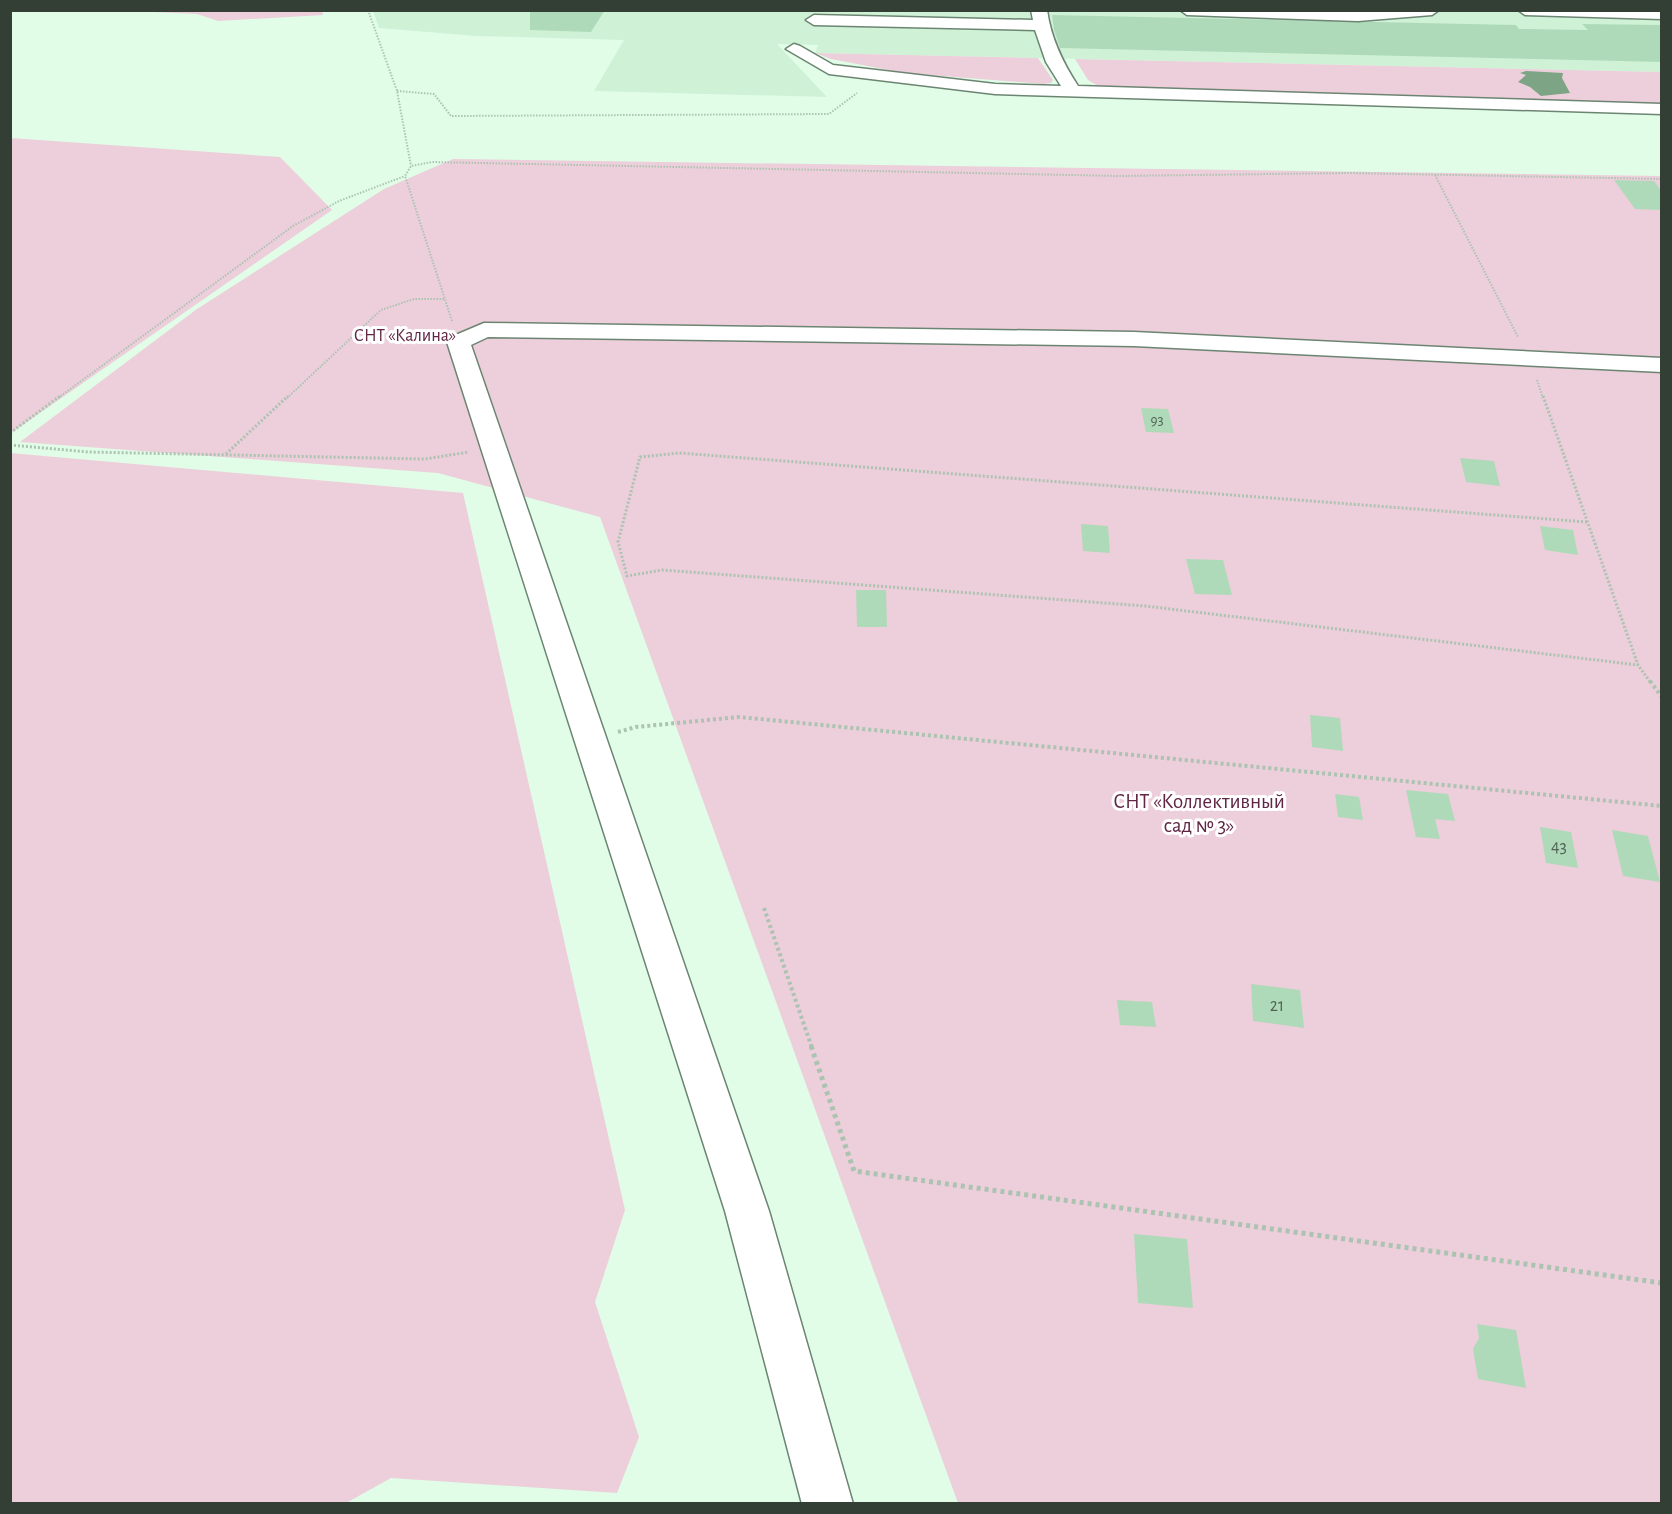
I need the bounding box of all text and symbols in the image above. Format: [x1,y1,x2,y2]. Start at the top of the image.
park label: СНТ «Калина» [354,327,456,345]
house number: 93 [1150,413,1164,428]
park label: СНТ «Коллективный сад № 3» [1113,791,1285,836]
house number: 43 [1551,838,1567,856]
house number: 21 [1270,997,1284,1015]

